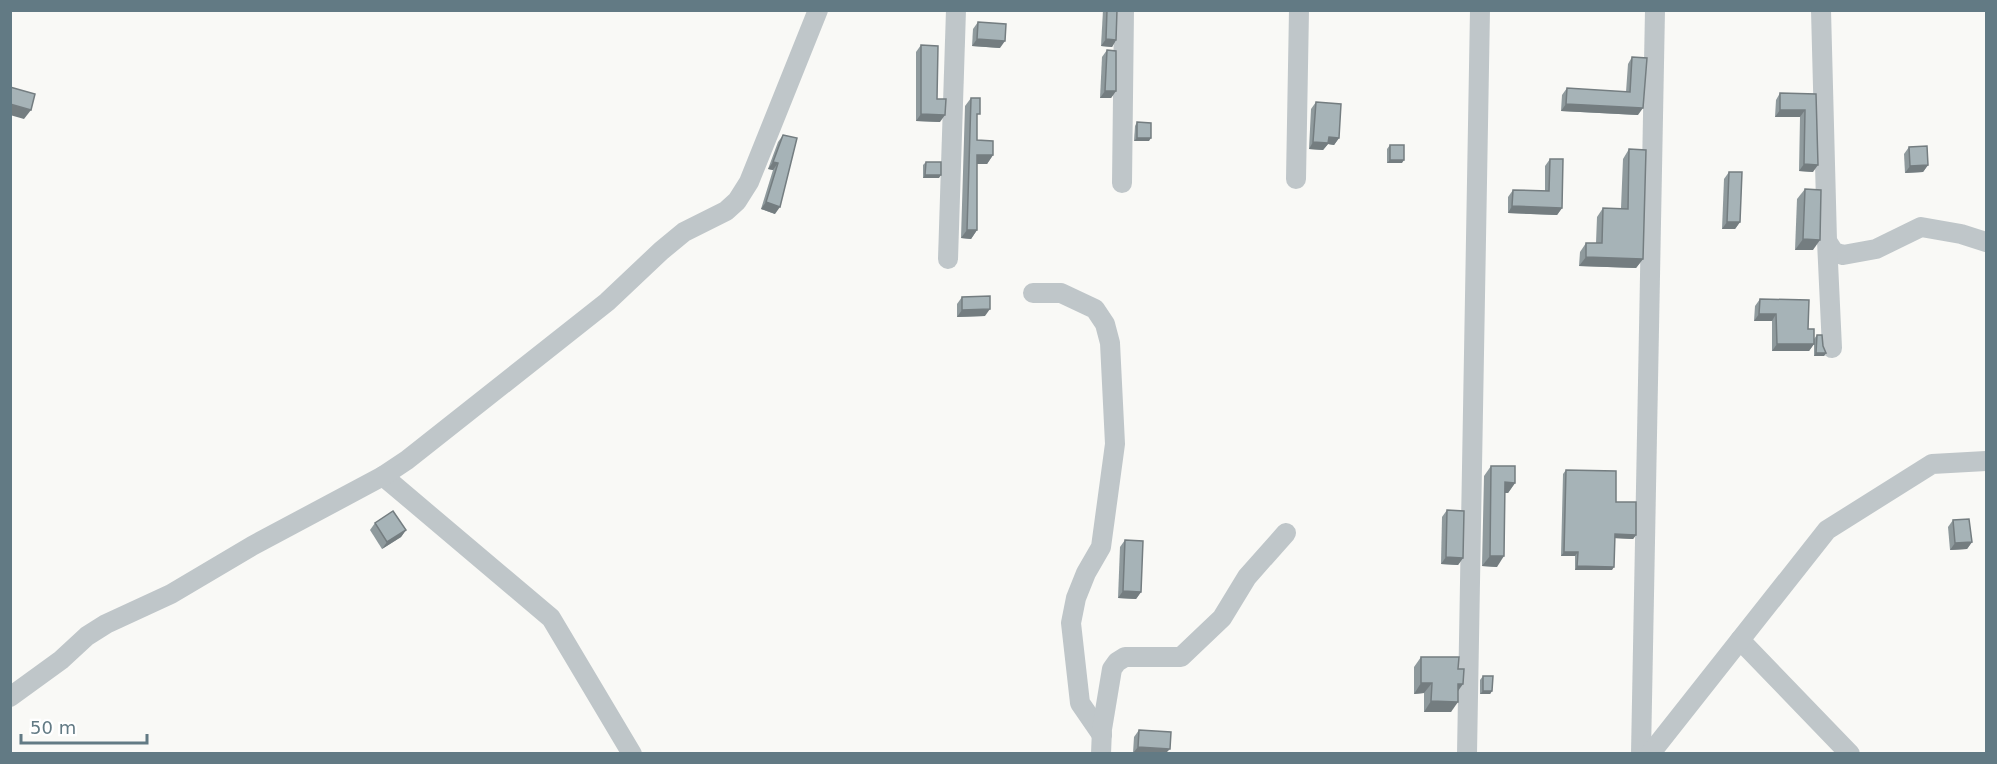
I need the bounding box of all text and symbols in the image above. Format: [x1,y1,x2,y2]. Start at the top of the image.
scale bar [21,707,147,745]
text: 50 m [30,717,76,738]

